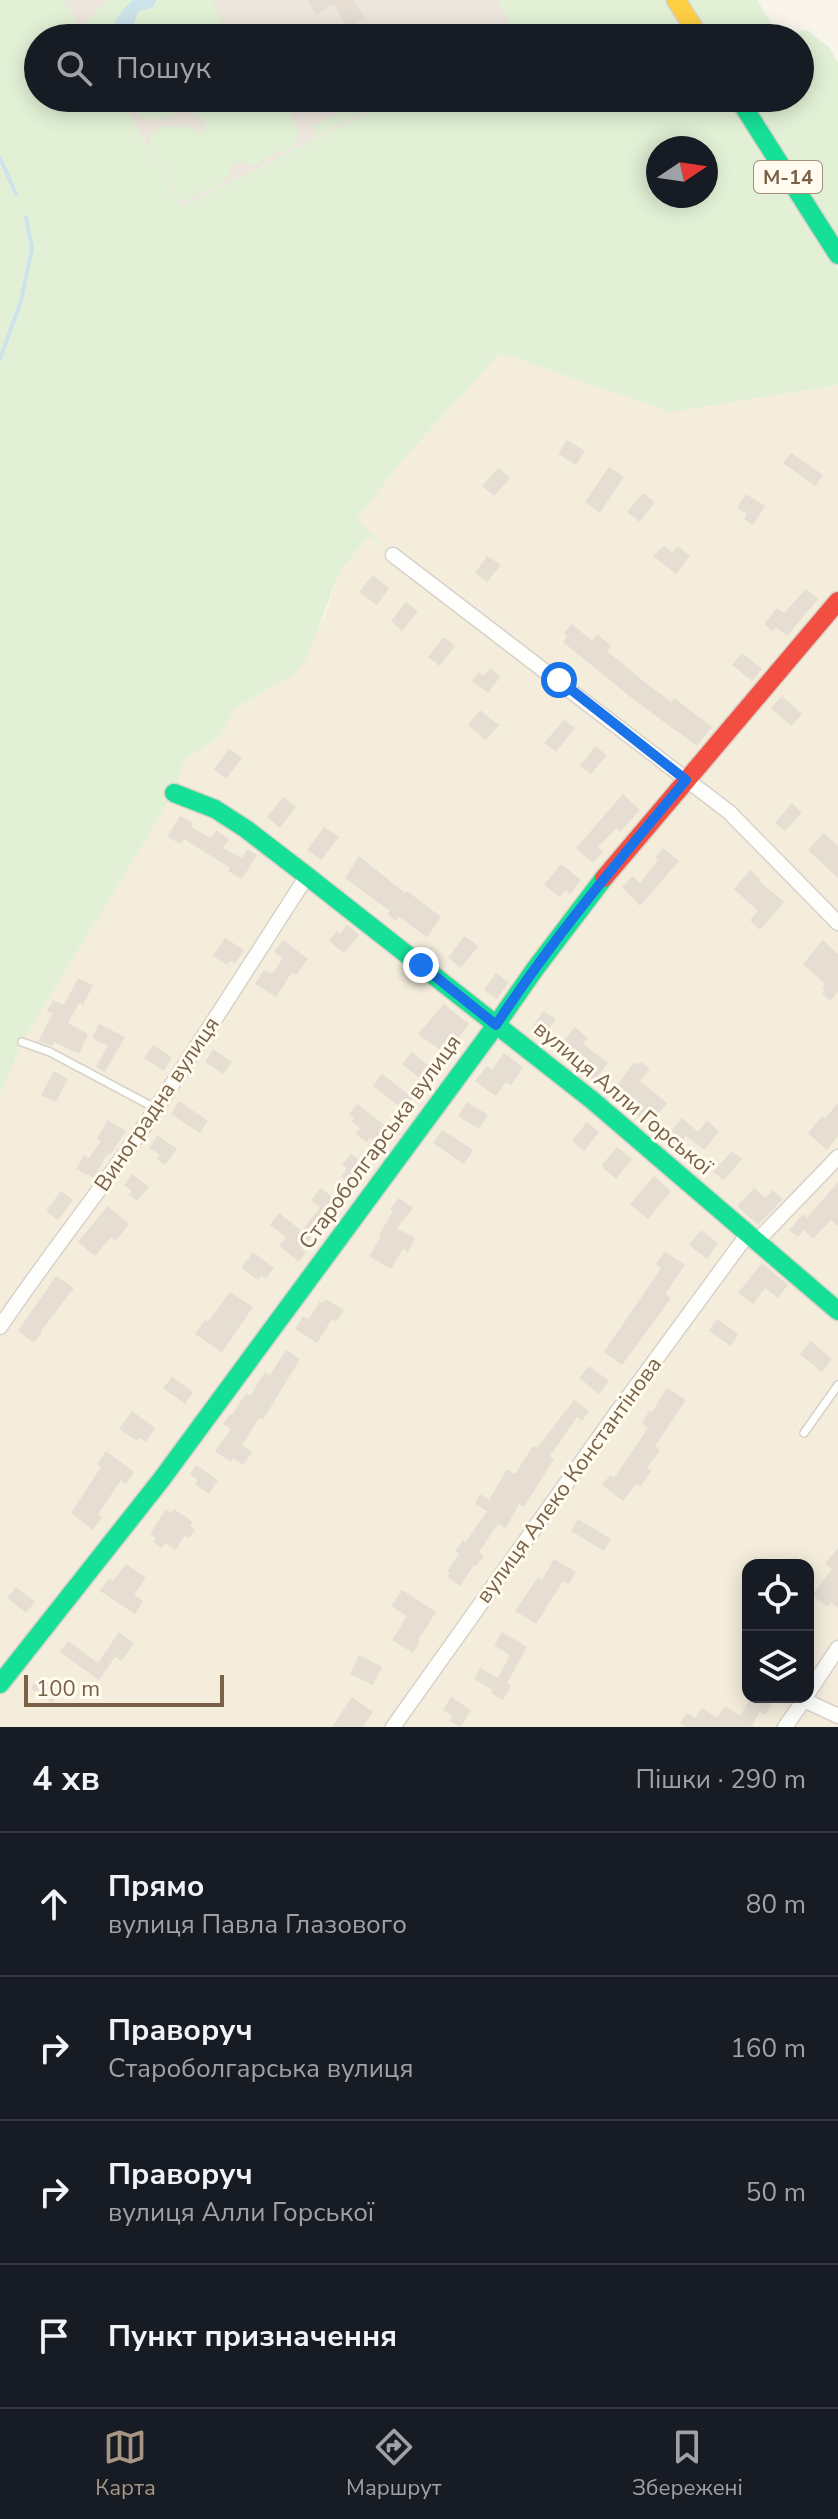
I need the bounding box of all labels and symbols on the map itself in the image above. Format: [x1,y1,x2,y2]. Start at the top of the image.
north arrow [646,136,718,208]
road number: М-14 [754,161,822,193]
route start [541,662,577,698]
route end [403,947,439,983]
street label: Виноградна вулиця [87,1011,227,1197]
street label: вулиця Алли Горської [527,1014,719,1182]
street label: Староболгарська вулиця [292,1029,468,1255]
street label: вулиця Алеко Константінова [469,1351,669,1609]
scale bar [24,1671,224,1707]

